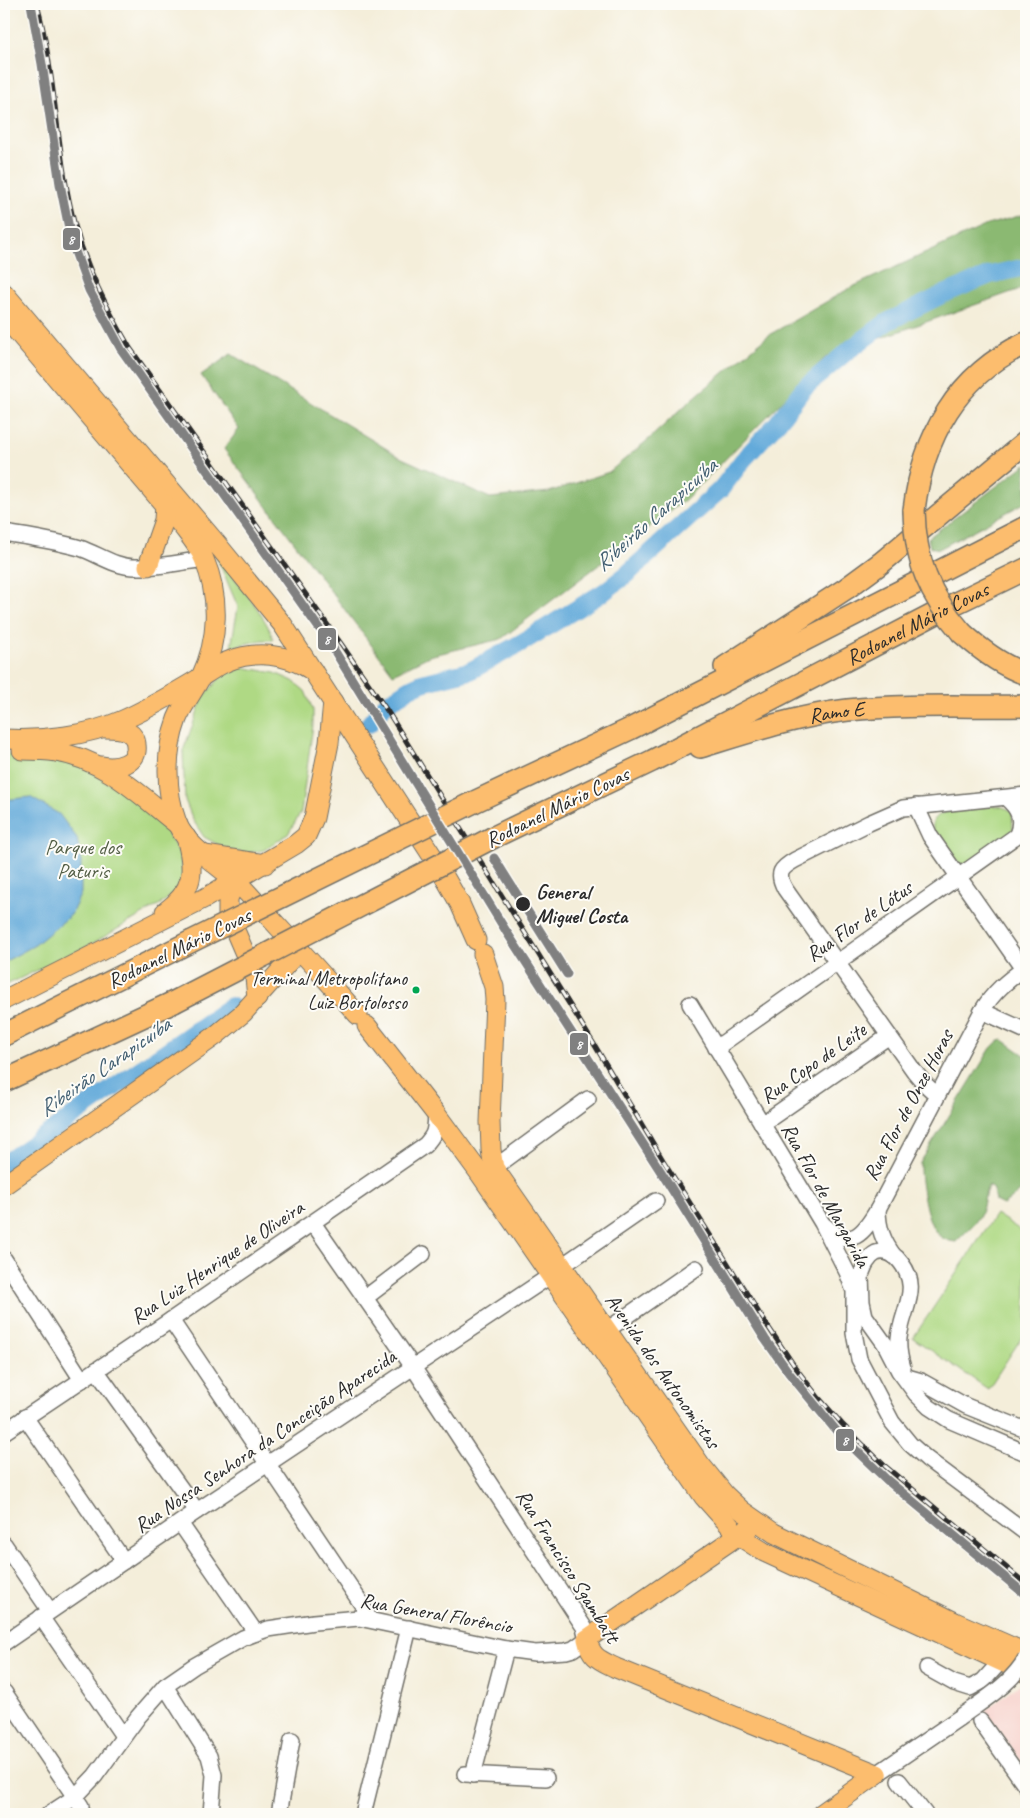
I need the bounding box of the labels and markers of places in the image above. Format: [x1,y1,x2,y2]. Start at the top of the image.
place label: General Miguel Costa [536,879,629,929]
marker: General Miguel Costa [514,895,532,913]
place label: Terminal Metropolitano Luiz Bortolosso [250,966,408,1015]
marker: Terminal Metropolitano Luiz Bortolosso [411,985,421,995]

